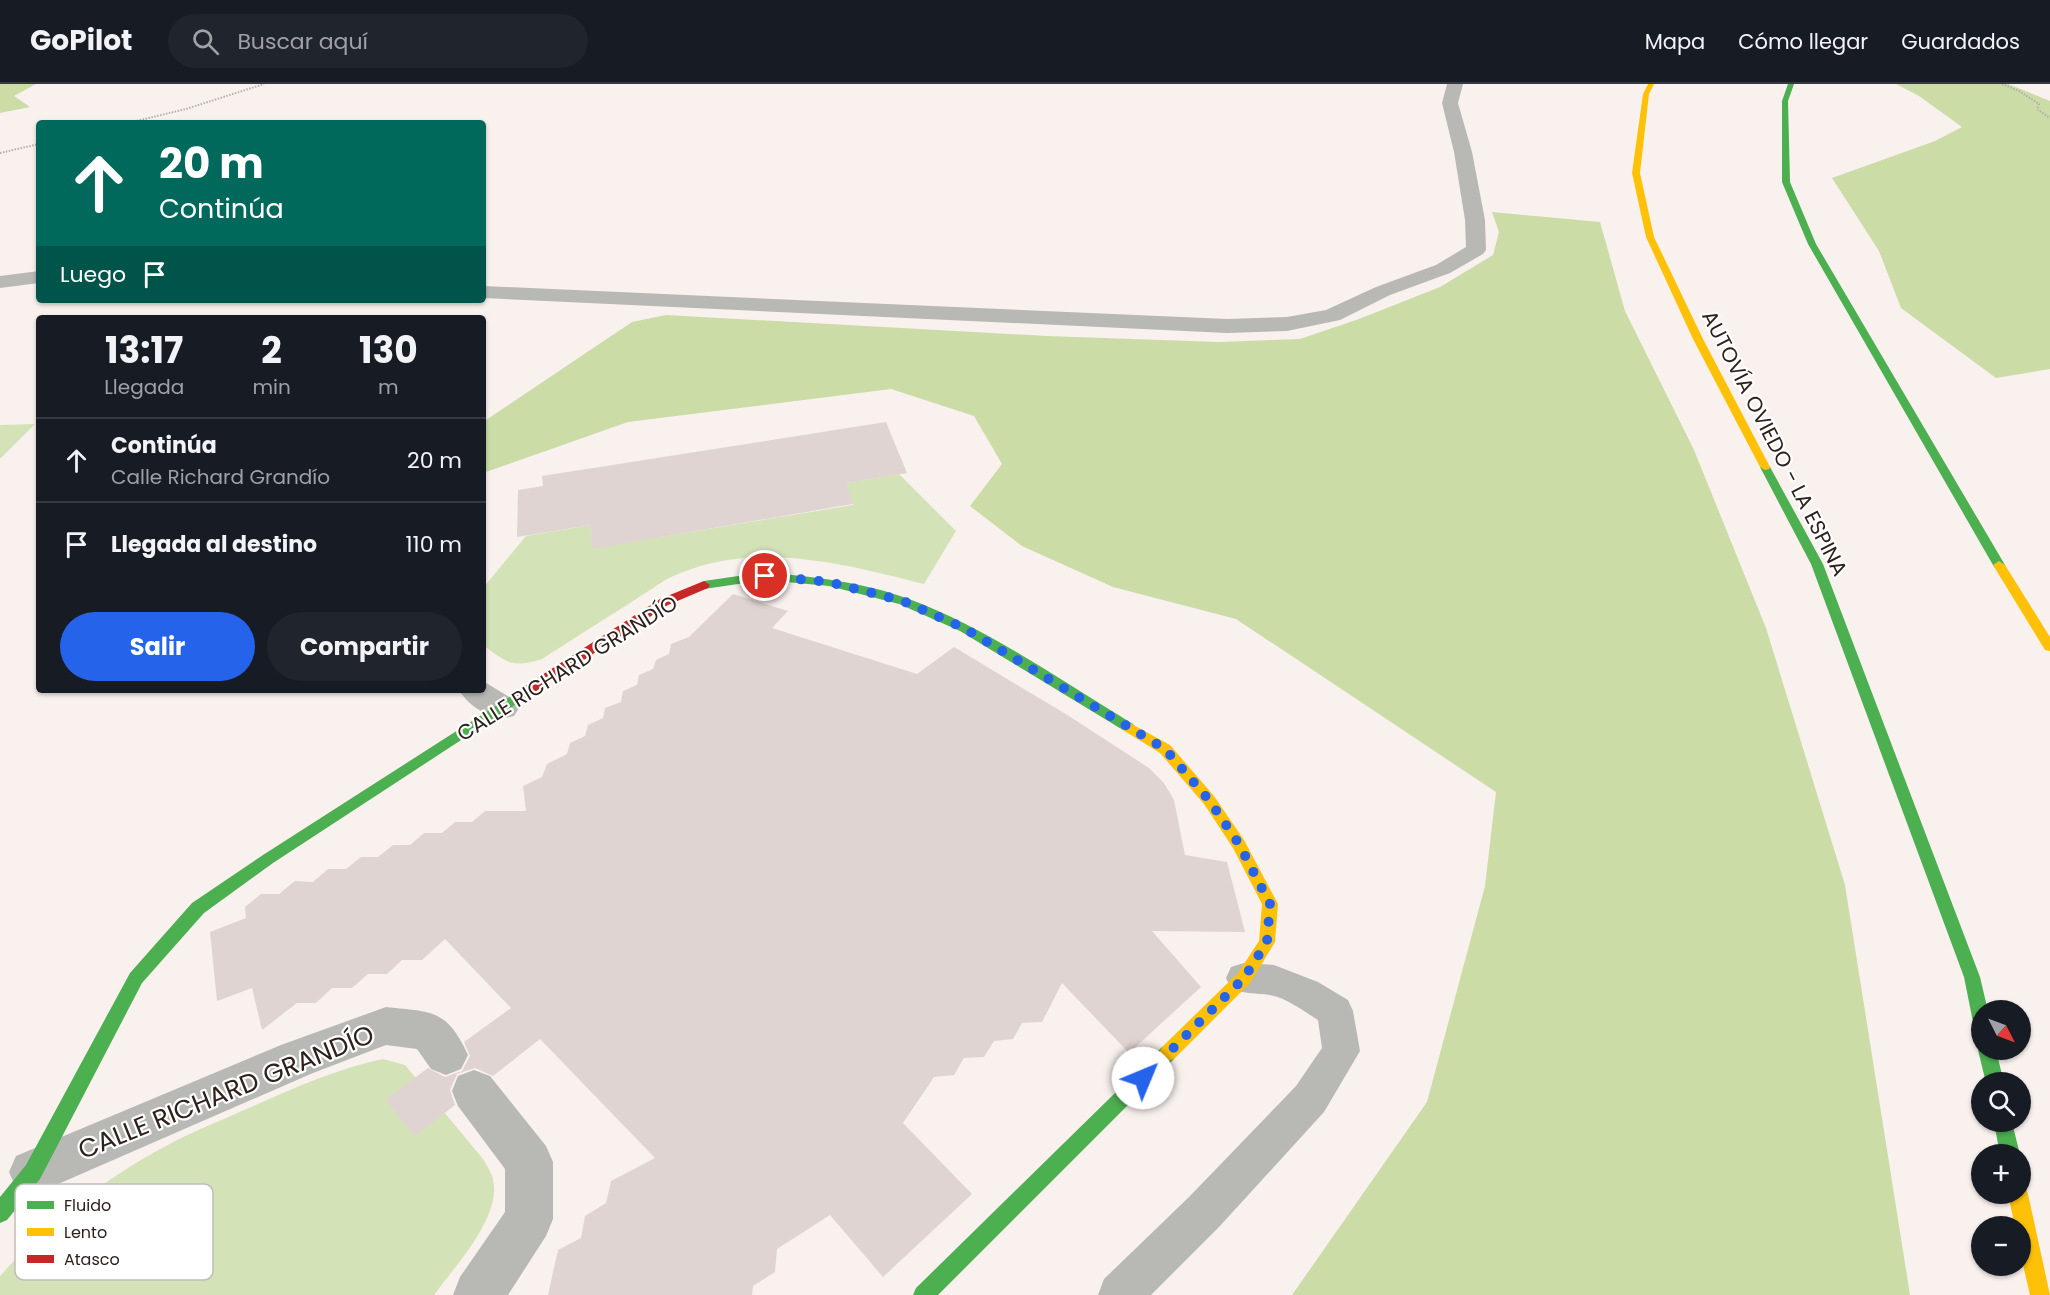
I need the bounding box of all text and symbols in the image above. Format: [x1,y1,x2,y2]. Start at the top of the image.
search box [168,14,588,68]
text: GoPilot [30,21,132,60]
icon: search [189,25,222,58]
text: Buscar aquí [237,26,368,57]
text: Mapa [1645,27,1705,56]
text: Cómo llegar [1738,27,1868,56]
text: Guardados [1901,27,2020,56]
text: 20 m [159,134,264,193]
icon: ahead [60,144,138,222]
text: Continúa [159,190,284,227]
icon: arrive [138,258,171,291]
text: Luego [60,259,126,290]
street label: AUTOVÍA OVIEDO - LA ESPINA [1695,305,1855,581]
text: 13:17 [105,325,183,376]
text: 2 [261,325,282,376]
text: 130 [359,325,418,376]
text: Llegada [104,373,184,401]
text: min [252,373,291,401]
text: m [378,373,399,401]
text: Continúa [111,430,217,461]
icon: ahead [60,444,93,477]
text: 20 m [407,445,462,476]
text: Calle Richard Grandío [111,463,330,491]
icon: arrive [60,528,93,561]
text: Llegada al destino [111,529,317,560]
text: 110 m [406,529,462,560]
pin [739,550,790,601]
icon: arrive [748,559,781,592]
street label: CALLE RICHARD GRANDÍO [451,588,683,748]
button: Salir [60,612,255,681]
button: Compartir [267,612,462,681]
north arrow [1971,1000,2031,1060]
map controls [1971,1000,2031,1276]
street label: CALLE RICHARD GRANDÍO [73,1016,379,1168]
position arrow [1111,1046,1175,1110]
button: search [1971,1072,2031,1132]
button: + [1971,1144,2031,1204]
legend [15,1184,213,1280]
text: Fluido [64,1194,111,1217]
button: − [1971,1216,2031,1276]
text: Lento [64,1221,107,1244]
text: Atasco [64,1248,120,1271]

